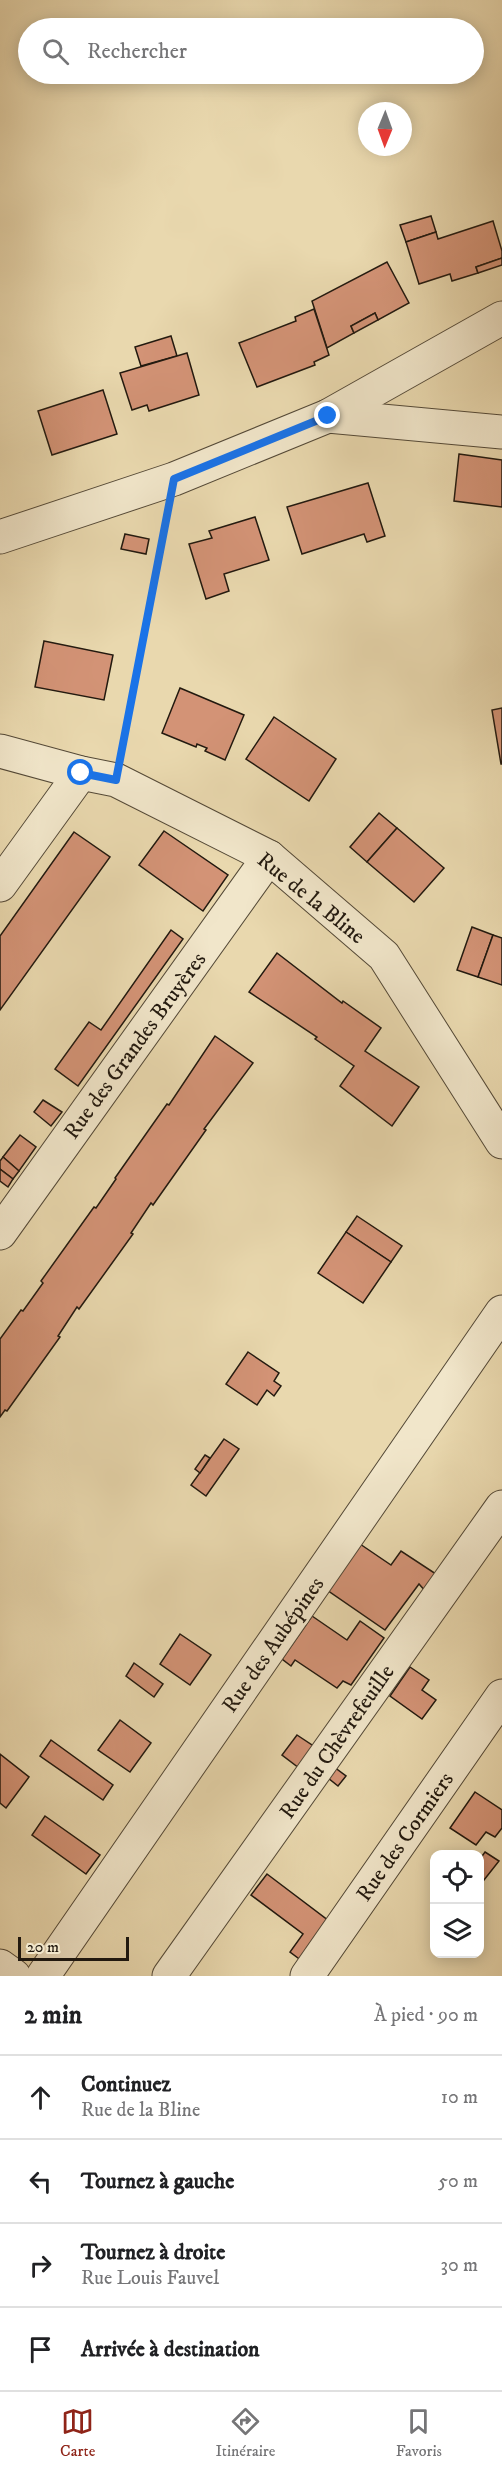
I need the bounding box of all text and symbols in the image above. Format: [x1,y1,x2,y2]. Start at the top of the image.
search box [18,18,484,84]
icon: search [39,35,72,68]
text: Rechercher [87,38,187,65]
north arrow [358,102,412,156]
route end [314,402,340,428]
route start [67,759,93,785]
street label: Rue de la Bline [252,846,371,950]
street label: Rue des Grandes Bruyères [58,947,212,1145]
street label: Rue des Aubépines [216,1572,330,1718]
street label: Rue du Chèvrefeuille [274,1660,401,1824]
street label: Rue des Cormiers [351,1767,460,1907]
map controls [430,1850,484,1958]
button: locate [430,1850,484,1904]
button: layers [430,1904,484,1958]
scale bar [18,1934,129,1962]
text: 20 m [27,1937,59,1957]
text: 2 min [24,1999,82,2032]
text: À pied · 90 m [374,2003,478,2028]
text: Continuez [81,2071,171,2098]
icon: ahead [24,2081,57,2114]
text: 10 m [441,2085,478,2110]
text: Rue de la Bline [81,2098,200,2123]
icon: left [24,2165,57,2198]
text: Tournez à gauche [81,2168,234,2195]
text: 50 m [438,2169,478,2194]
text: Tournez à droite [81,2239,225,2266]
icon: right [24,2249,57,2282]
text: 30 m [440,2253,478,2278]
text: Rue Louis Fauvel [81,2266,219,2291]
icon: arrive [24,2333,57,2366]
text: Arrivée à destination [81,2336,260,2363]
tab: Carte [60,2405,95,2461]
tab: Itinéraire [215,2405,275,2461]
tab: Favoris [396,2405,442,2461]

